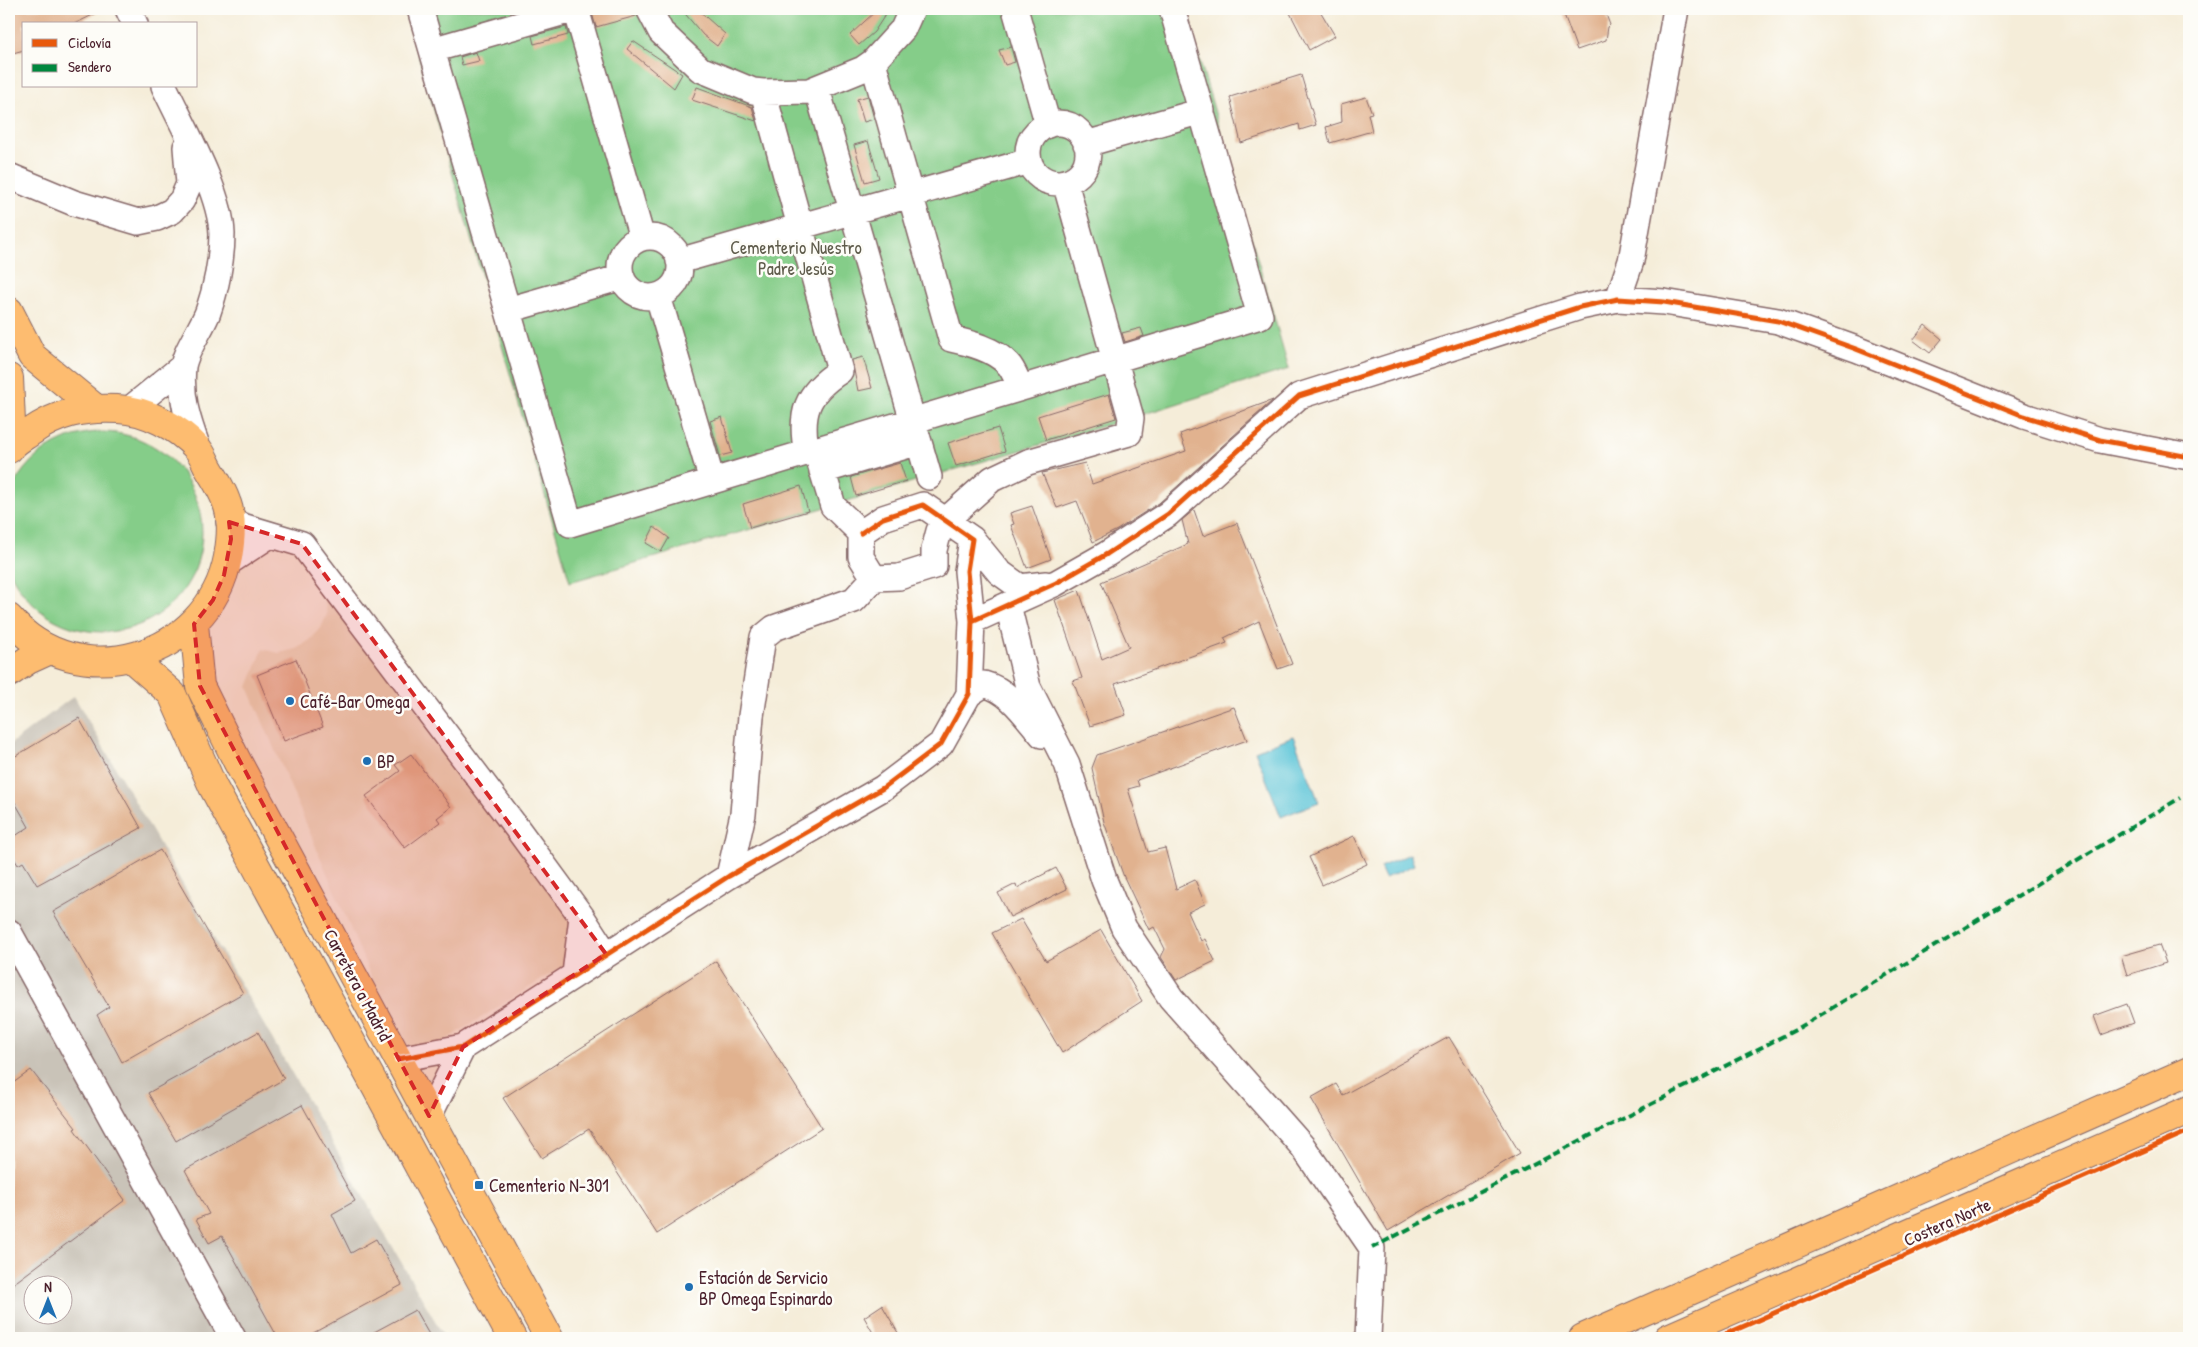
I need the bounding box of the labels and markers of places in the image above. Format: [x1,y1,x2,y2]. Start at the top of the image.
place label: Café-Bar Omega [300,689,410,714]
marker: Café-Bar Omega [284,695,296,707]
place label: BP [377,749,395,774]
marker: BP [361,755,373,767]
place label: Cementerio N-301 [489,1173,609,1198]
marker: Cementerio N-301 [473,1179,485,1191]
place label: Estación de Servicio BP Omega Espinardo [699,1265,833,1311]
marker: Estación de Servicio BP Omega Espinardo [683,1281,695,1293]

